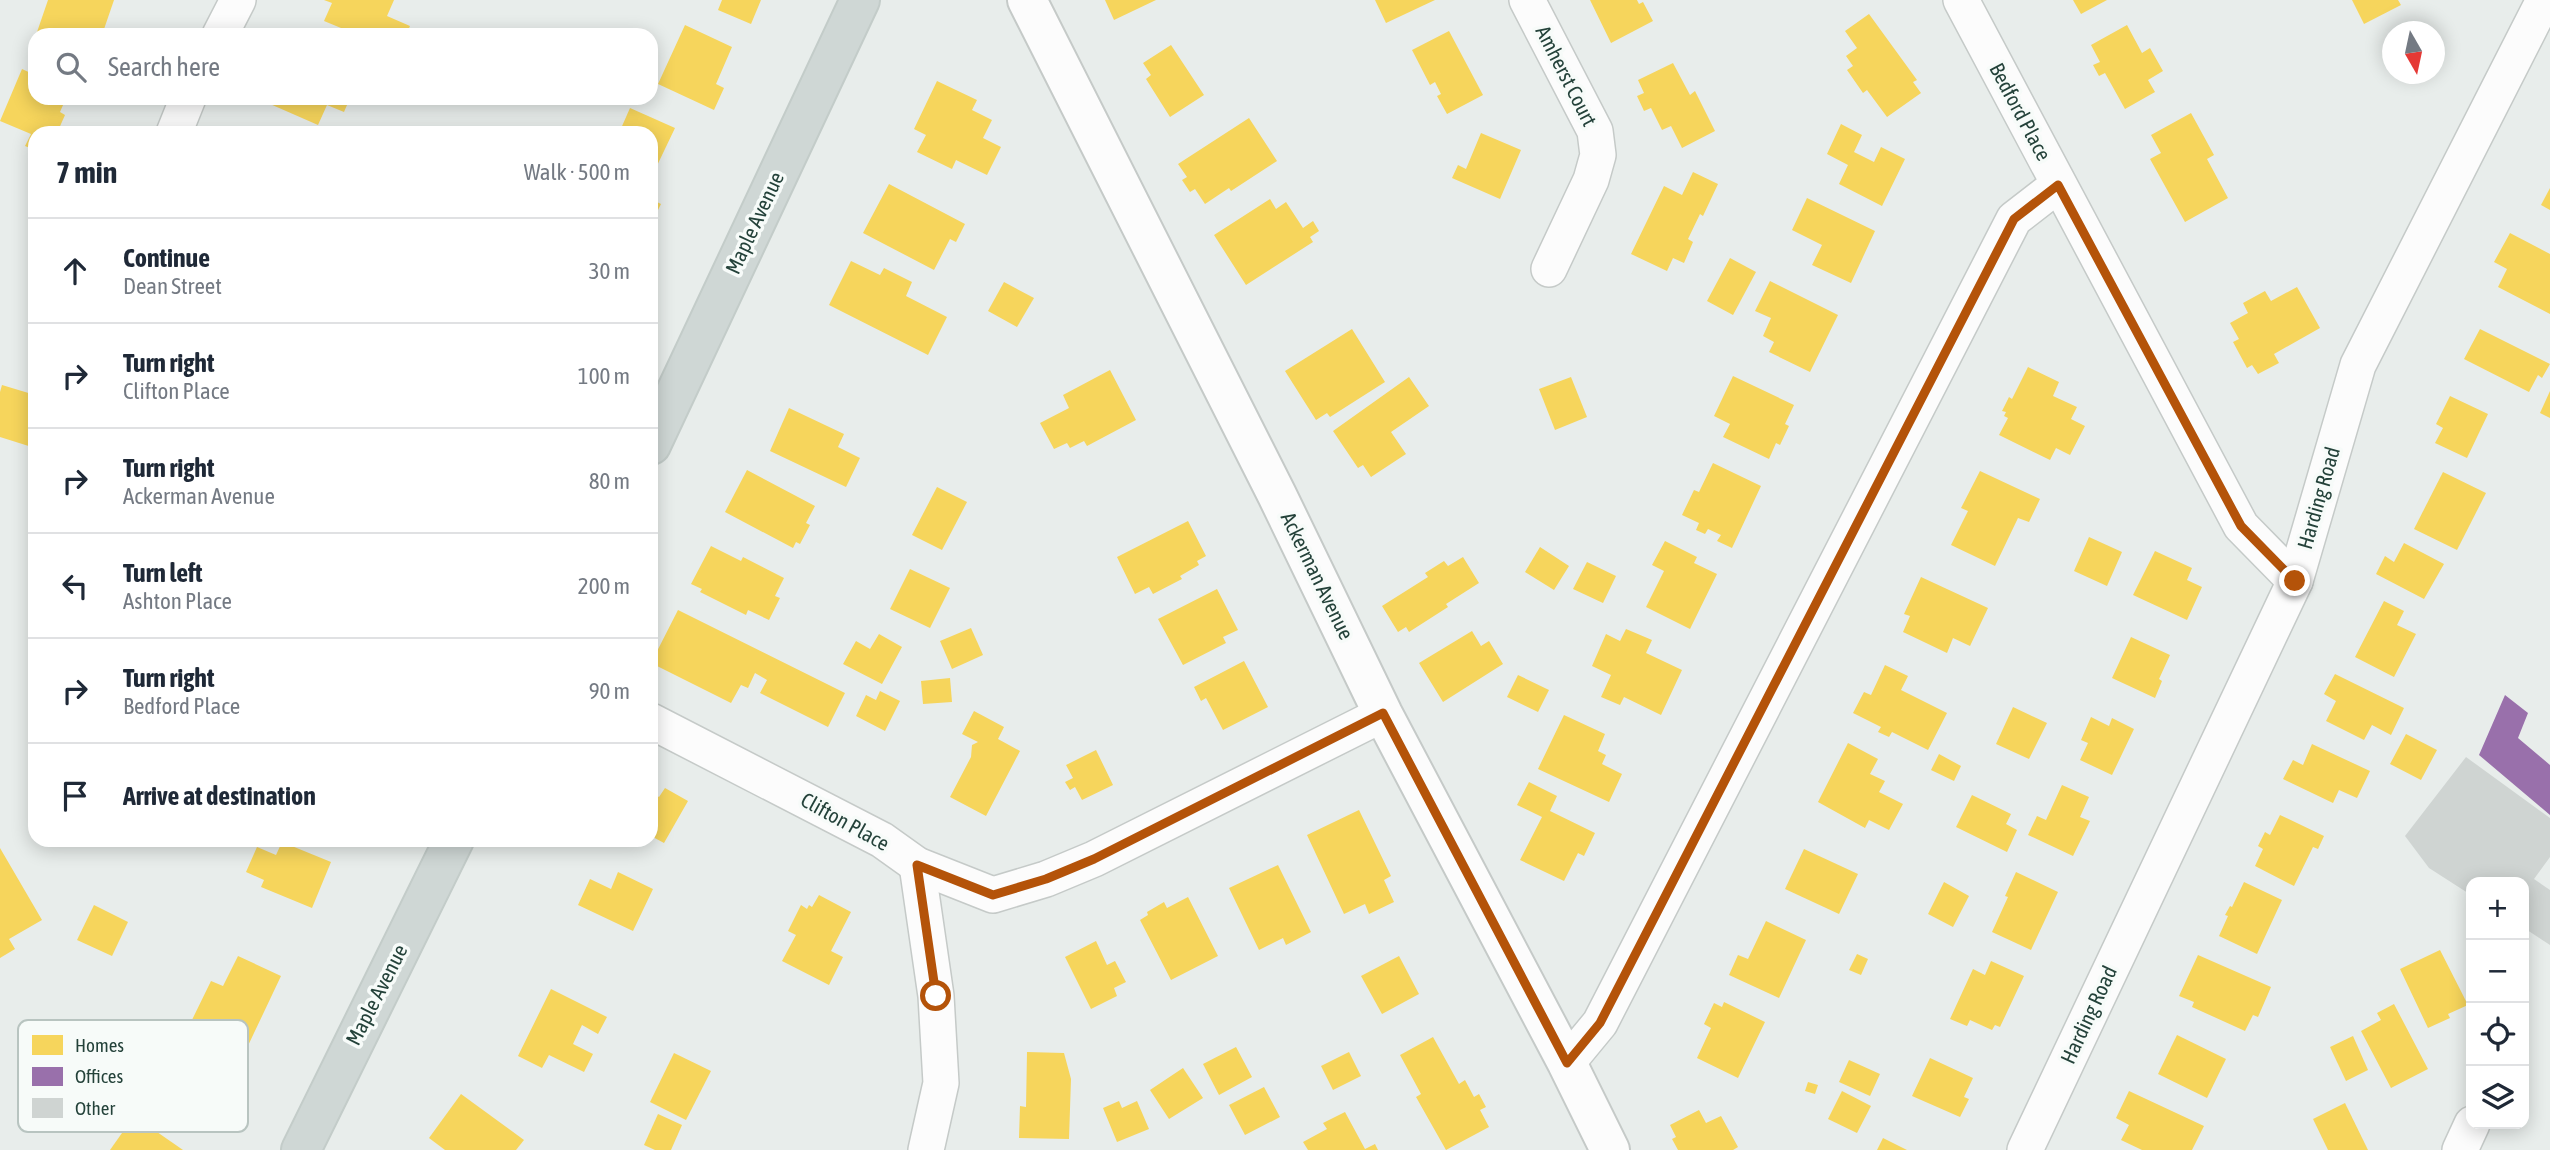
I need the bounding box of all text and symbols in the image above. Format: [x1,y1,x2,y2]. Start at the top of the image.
street label: Amherst Court [1531,21,1602,130]
north arrow [2382,21,2445,84]
search box [28,28,658,105]
icon: search [52,48,90,86]
text: Search here [108,52,220,82]
street label: Bedford Place [1985,59,2057,164]
text: 7 min [56,155,117,189]
text: Walk · 500 m [524,159,630,185]
street label: Maple Avenue [720,168,788,277]
text: Continue [123,243,210,273]
icon: ahead [56,252,94,290]
text: 30 m [589,258,630,284]
text: Dean Street [123,273,222,299]
text: Turn right [123,348,214,378]
icon: right [56,357,94,395]
text: 100 m [578,363,630,389]
text: Clifton Place [123,378,230,404]
street label: Harding Road [2292,444,2344,552]
text: Turn right [123,453,214,483]
icon: right [56,462,94,500]
text: 80 m [589,468,630,494]
text: Ackerman Avenue [123,483,275,509]
street label: Ackerman Avenue [1277,508,1359,643]
text: Turn left [123,558,203,588]
route end [2279,565,2310,596]
icon: left [56,567,94,605]
text: 200 m [578,573,630,599]
text: Ashton Place [123,588,232,614]
text: Turn right [123,663,214,693]
icon: right [56,672,94,710]
text: 90 m [589,678,630,704]
text: Bedford Place [123,693,240,719]
icon: arrive [56,777,94,815]
text: Arrive at destination [123,781,316,811]
street label: Clifton Place [797,787,894,855]
map controls [2466,877,2529,1129]
button: + [2466,877,2529,940]
street label: Maple Avenue [341,940,412,1049]
button: − [2466,940,2529,1003]
street label: Harding Road [2055,962,2121,1067]
route start [920,980,951,1011]
button: locate [2466,1003,2529,1066]
legend [18,1020,248,1132]
text: Homes [75,1034,124,1056]
text: Offices [75,1065,123,1087]
button: layers [2466,1066,2529,1129]
text: Other [75,1097,115,1119]

